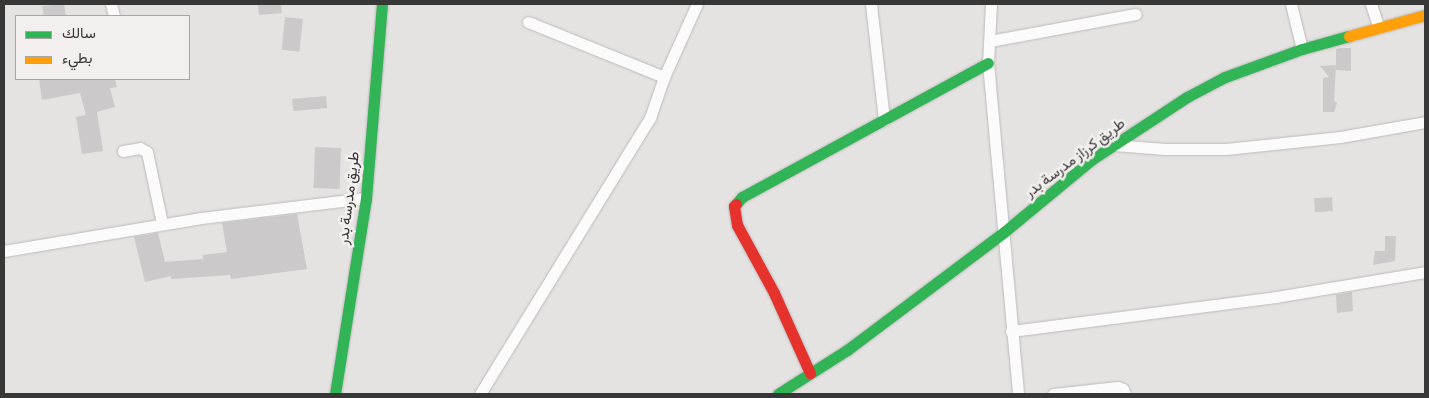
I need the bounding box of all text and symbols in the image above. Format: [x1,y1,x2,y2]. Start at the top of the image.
legend [15,15,190,80]
text: سالك [62,24,96,43]
text: بطيء [62,49,92,68]
street label: طريق كرزاز مدرسة بدر [1021,114,1129,202]
street label: طريق مدرسة بدر [334,150,364,246]

